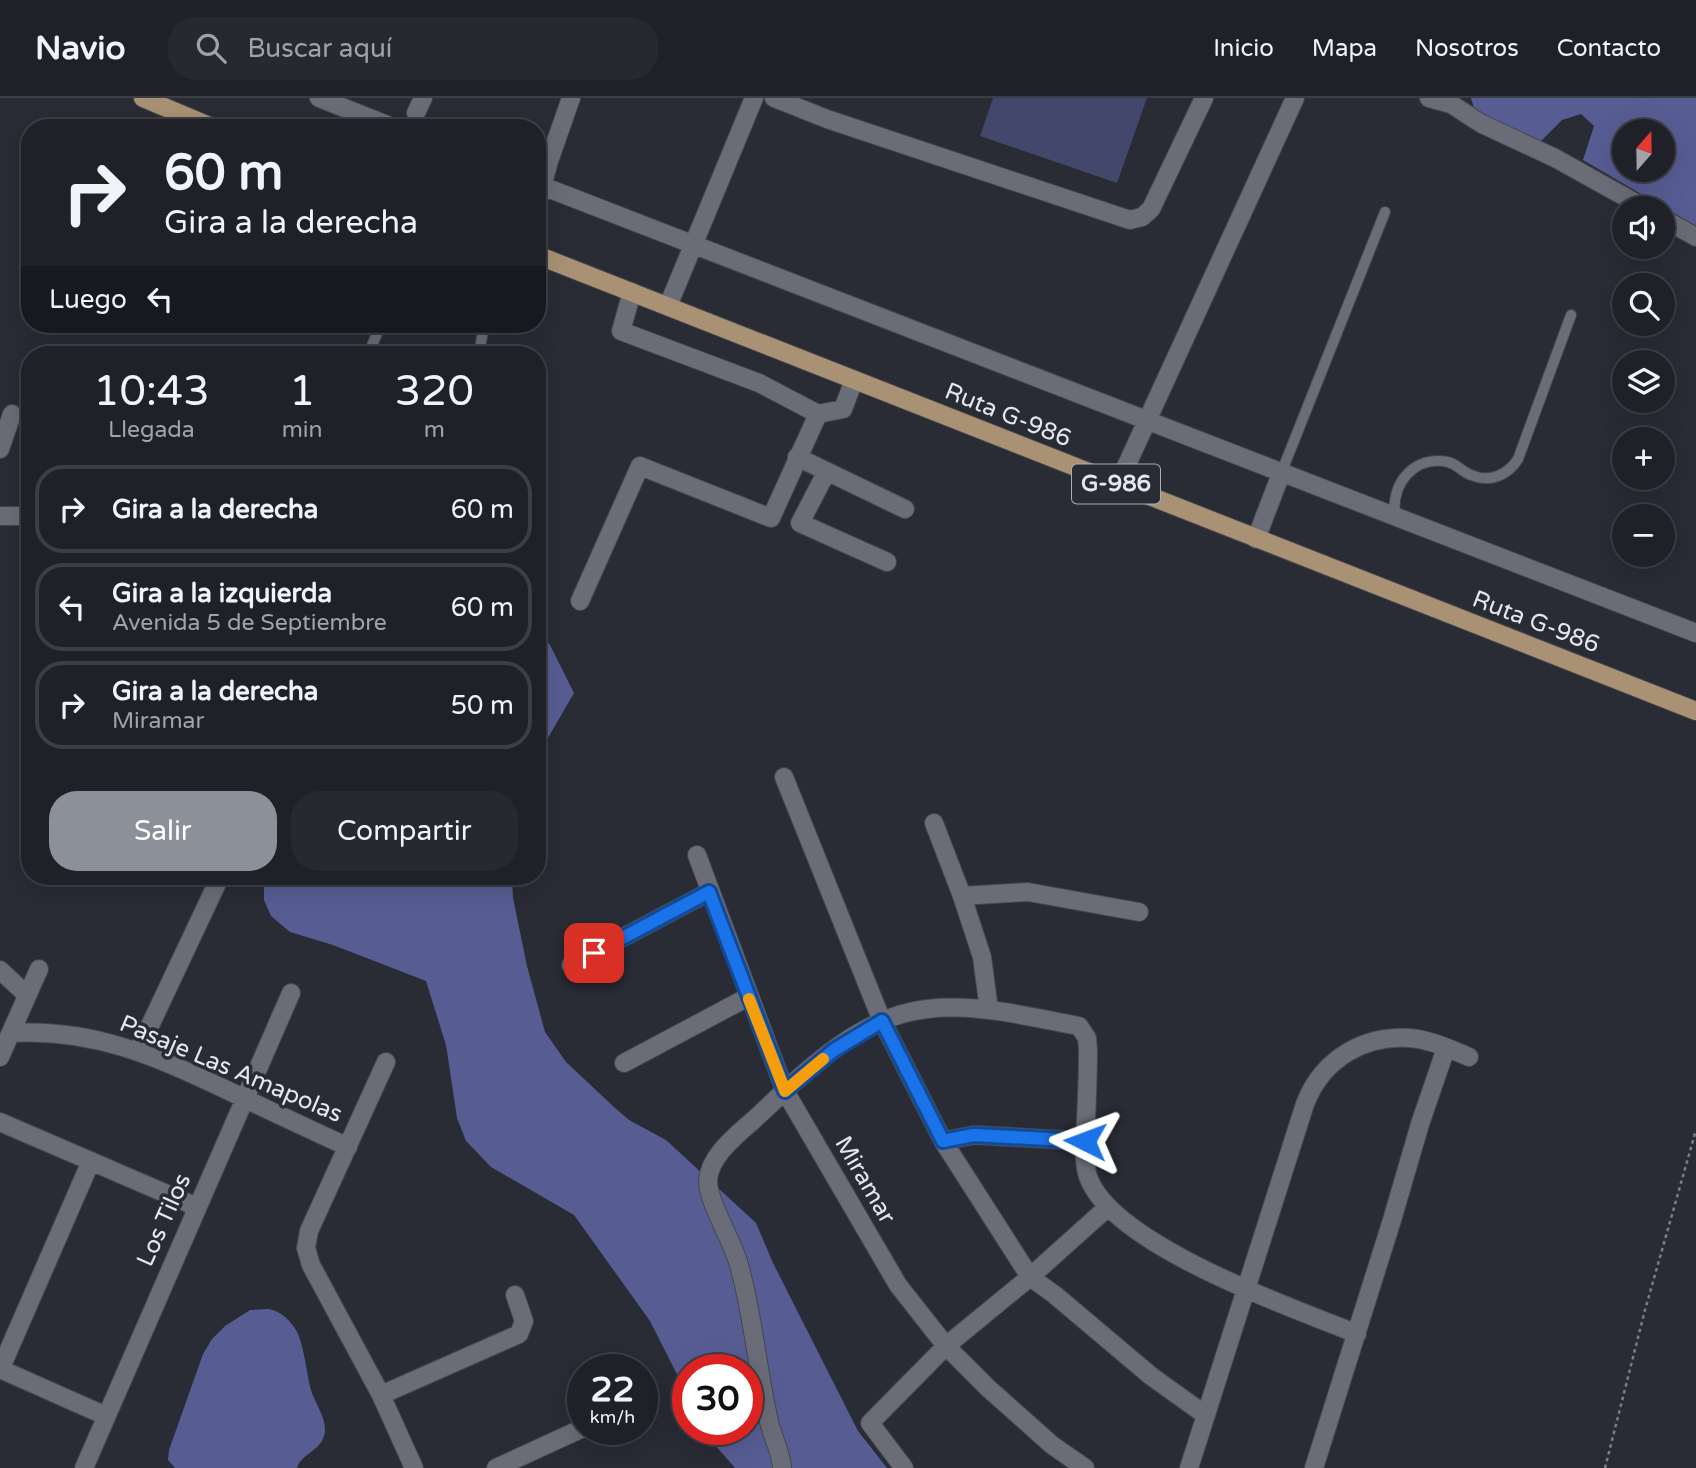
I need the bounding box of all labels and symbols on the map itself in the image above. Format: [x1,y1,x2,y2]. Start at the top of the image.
north arrow [1612,119,1675,182]
street label: Ruta G-986 [941,376,1075,454]
road number: G-986 [1072,464,1160,504]
street label: Ruta G-986 [1468,584,1604,660]
pin [564,923,624,983]
street label: Pasaje Las Amapolas [115,1009,347,1129]
position arrow [1048,1104,1122,1178]
street label: Miramar [828,1131,902,1230]
street label: Los Tilos [131,1169,197,1271]
speed limit sign: 30 [672,1354,763,1445]

